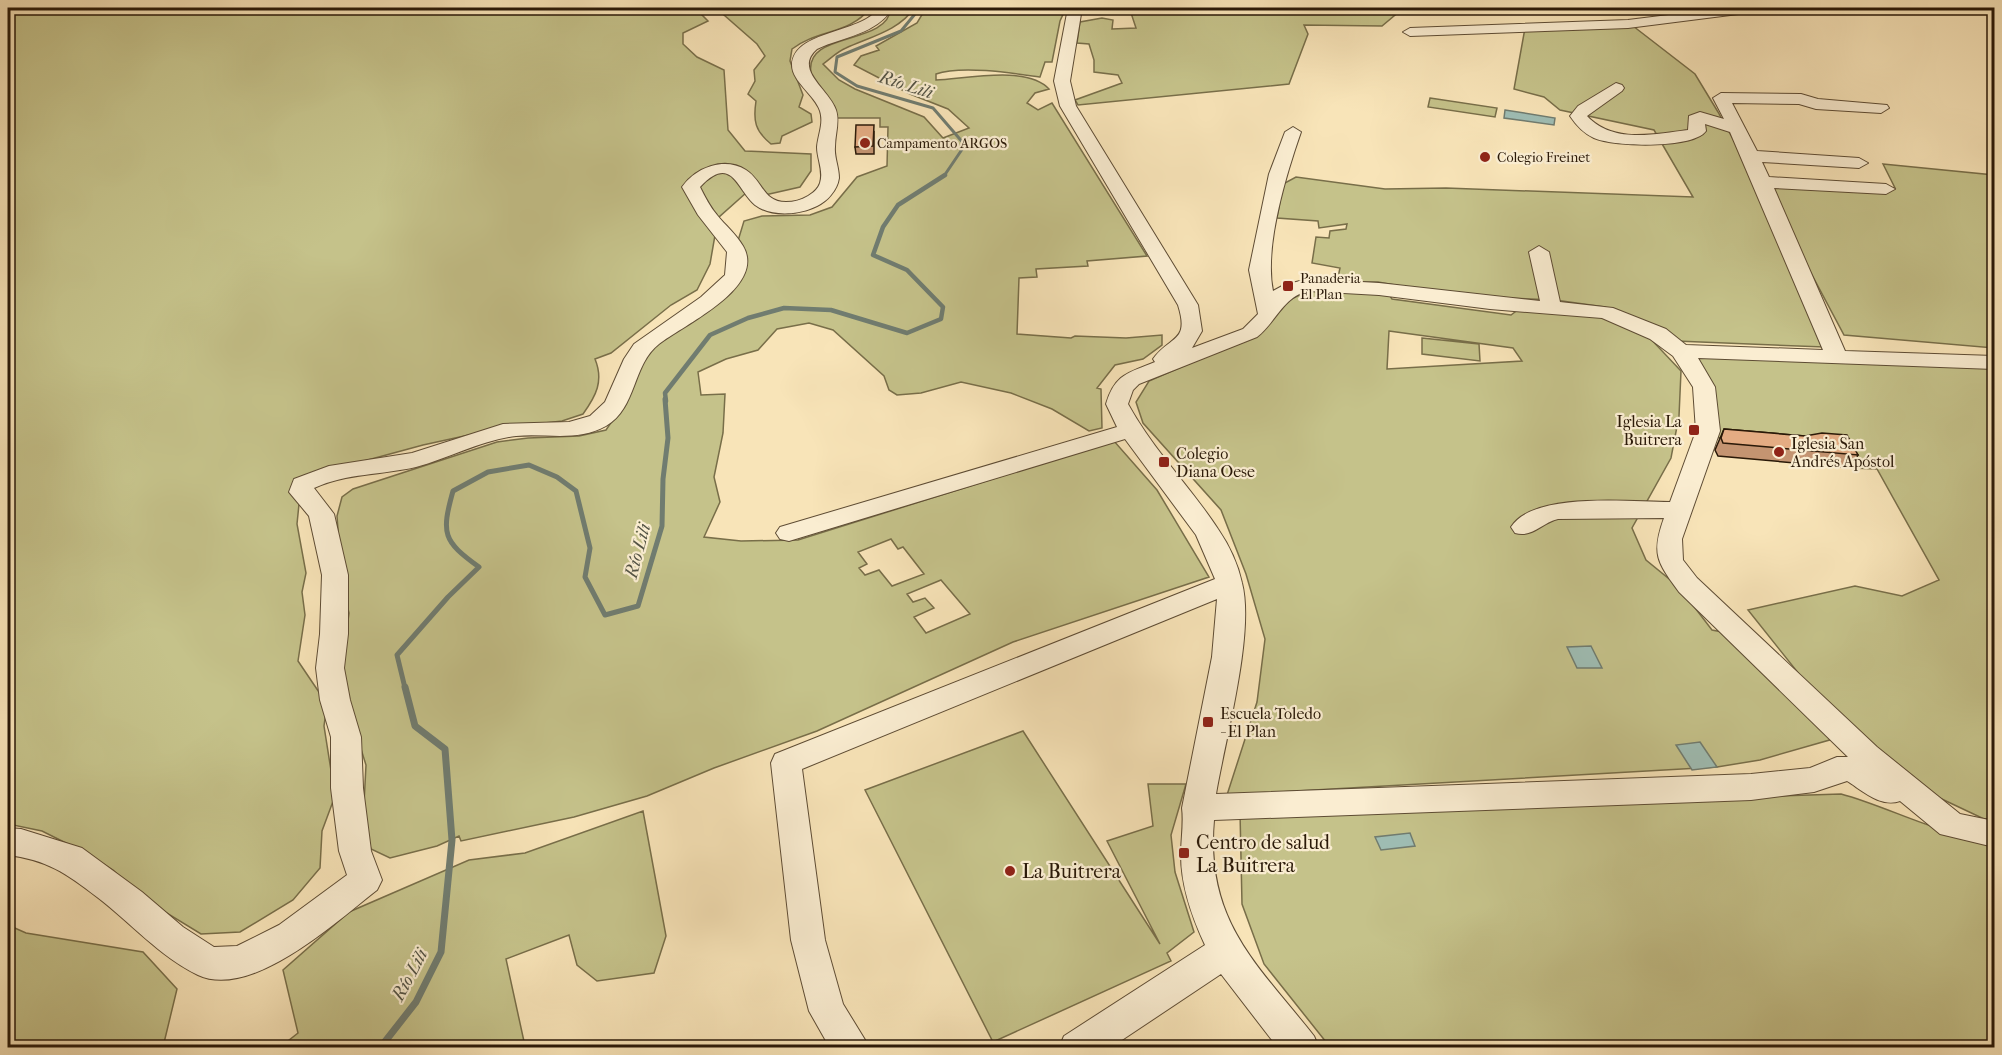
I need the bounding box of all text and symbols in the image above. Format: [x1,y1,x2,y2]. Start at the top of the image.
water label: Río Lili [875,66,937,104]
place label: Campamento ARGOS [877,135,1007,152]
marker: Campamento ARGOS [858,136,872,150]
place label: Colegio Freinet [1497,149,1590,166]
marker: Colegio Freinet [1478,150,1492,164]
place label: Panaderia El Plan [1300,270,1361,303]
marker: Panaderia El Plan [1281,279,1295,293]
place label: Iglesia La Buitrera [1617,412,1683,449]
marker: Iglesia La Buitrera [1687,423,1701,437]
place label: Iglesia San Andrés Apóstol [1790,434,1895,471]
place label: Colegio Diana Oese [1176,444,1255,481]
marker: Iglesia San Andrés Apóstol [1772,445,1786,459]
marker: Colegio Diana Oese [1157,455,1171,469]
water label: Río Lili [620,520,656,581]
place label: Escuela Toledo - El Plan [1220,704,1321,741]
marker: Escuela Toledo - El Plan [1201,715,1215,729]
place label: Centro de salud La Buitrera [1196,831,1331,877]
marker: Centro de salud La Buitrera [1177,846,1191,860]
place label: La Buitrera [1022,860,1122,883]
marker: La Buitrera [1003,864,1017,878]
water label: Río Lili [387,944,433,1005]

